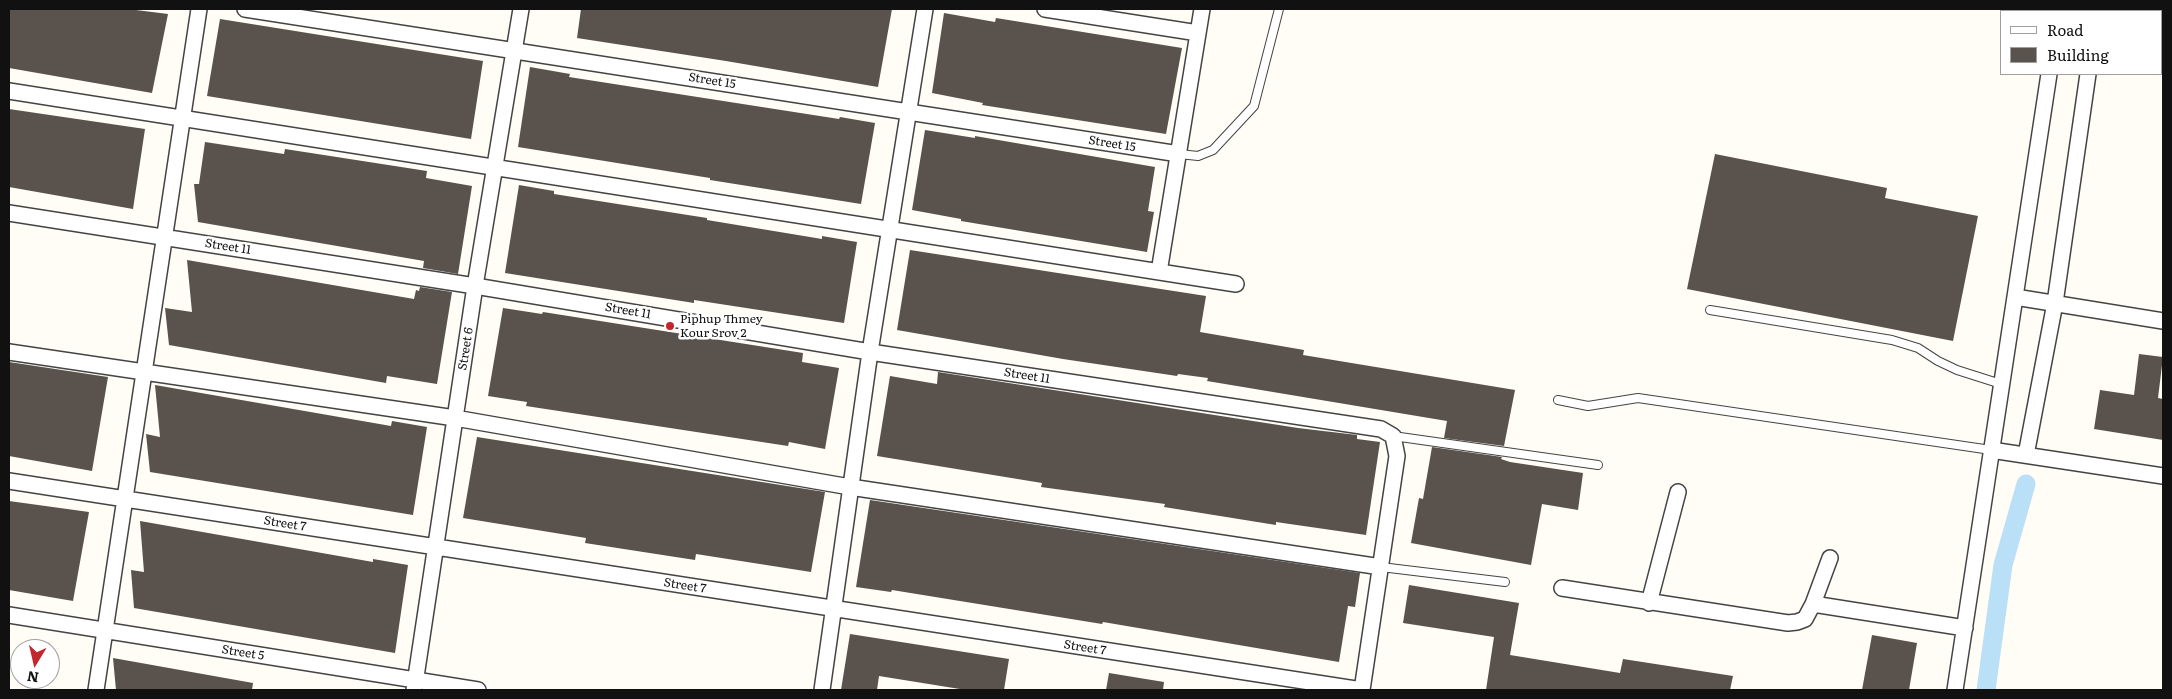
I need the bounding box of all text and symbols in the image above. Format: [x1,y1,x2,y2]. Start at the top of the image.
legend [2000,10,2162,75]
text: Road [2047,18,2083,41]
text: Building [2047,43,2109,66]
street label: Street 15 [687,70,737,92]
street label: Street 15 [1087,133,1137,155]
street label: Street 11 [204,236,252,258]
street label: Street 11 [604,300,652,322]
place label: Piphup Thmey Kour Srov 2 [680,312,763,340]
marker: Piphup Thmey Kour Srov 2 [664,320,676,332]
street label: Street 6 [456,327,476,371]
street label: Street 11 [1003,365,1051,387]
street label: Street 7 [263,514,307,534]
street label: Street 7 [663,576,707,596]
street label: Street 7 [1063,638,1107,658]
north arrow [10,639,60,689]
street label: Street 5 [221,643,265,663]
text: N [25,667,40,689]

